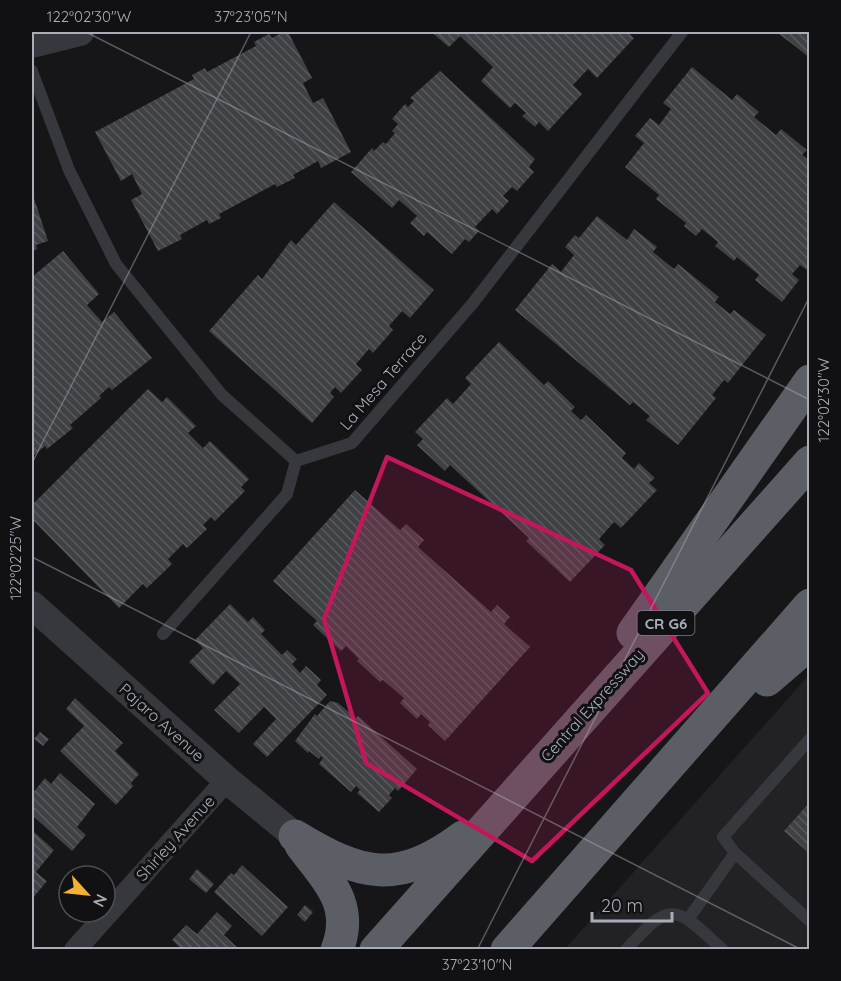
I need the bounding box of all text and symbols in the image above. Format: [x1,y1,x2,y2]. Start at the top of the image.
text: 122°02'30"W [47,7,132,26]
text: 37°23'05"N [214,7,288,26]
street label: La Mesa Terrace [335,328,431,434]
text: 122°02'30"W [814,357,833,442]
text: 122°02'25"W [6,515,25,600]
road number: CR G6 [638,611,694,635]
street label: Central Expressway [536,644,648,766]
street label: Pajaro Avenue [115,679,209,765]
street label: Shirley Avenue [131,791,219,885]
north arrow [57,864,117,924]
scale bar [592,885,672,923]
text: N [89,891,112,911]
text: 20 m [601,894,643,917]
text: 37°23'10"N [442,955,512,974]

